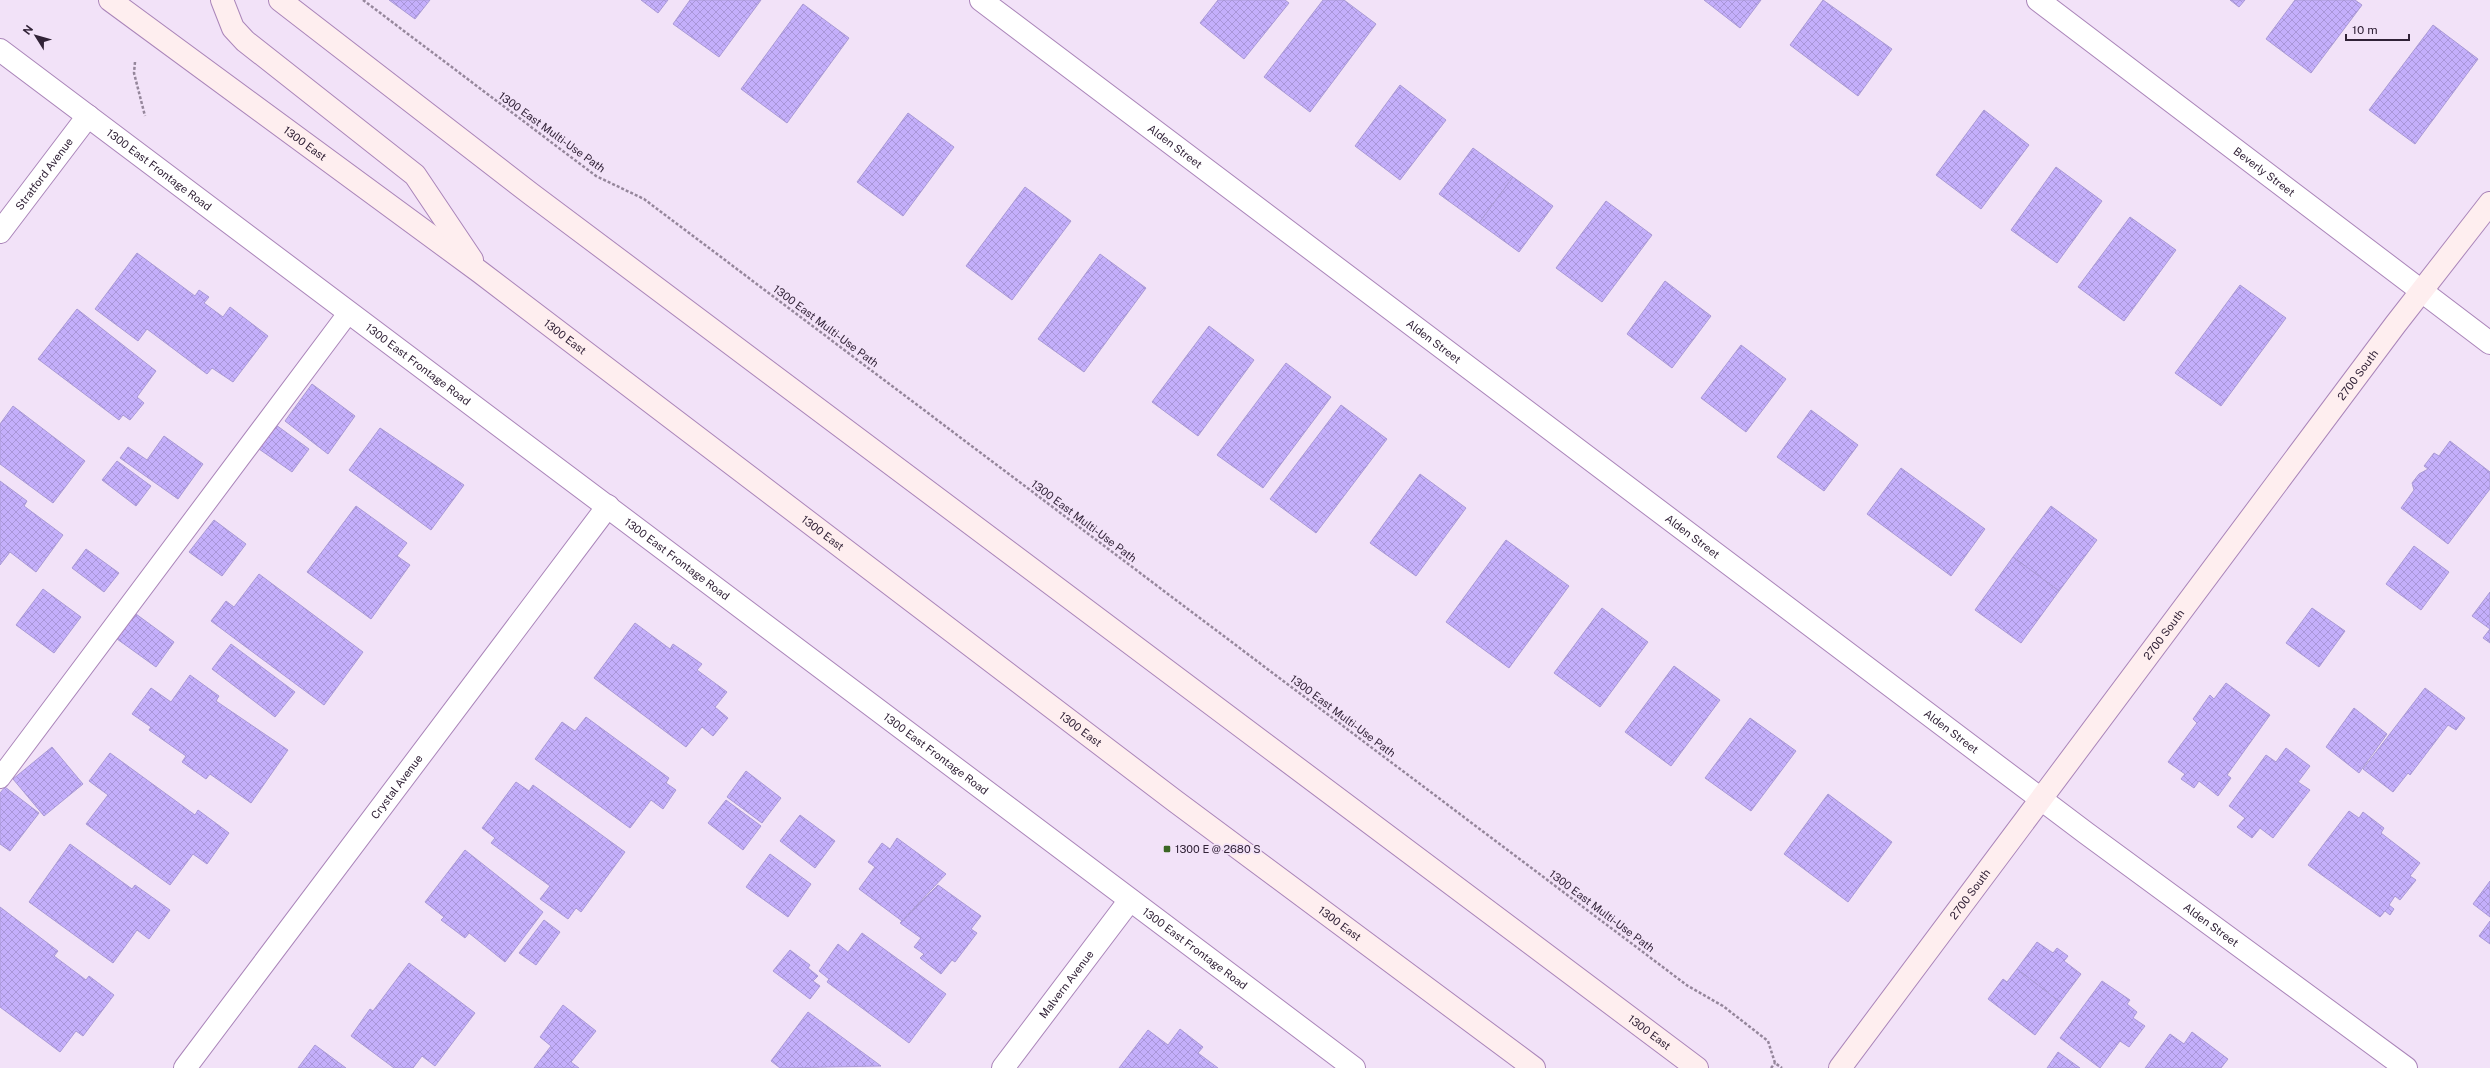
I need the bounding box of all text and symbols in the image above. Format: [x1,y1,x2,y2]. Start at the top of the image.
north arrow [16,16,56,56]
scale bar [2346,16,2409,42]
text: N [21,23,35,37]
text: 10 m [2352,23,2378,37]
street label: 1300 East Multi-Use Path [497,89,607,175]
street label: Alden Street [1146,122,1205,171]
street label: 1300 East [281,124,329,163]
street label: 1300 East Frontage Road [104,126,214,213]
street label: Stratford Avenue [13,136,75,212]
street label: Beverly Street [2231,145,2297,199]
street label: 1300 East Multi-Use Path [771,283,881,369]
street label: 1300 East [541,317,588,357]
street label: Alden Street [1404,317,1463,366]
street label: 1300 East Frontage Road [363,321,473,407]
street label: 2700 South [2335,348,2380,402]
street label: 1300 East Multi-Use Path [1029,478,1139,564]
street label: Alden Street [1663,512,1722,561]
street label: 1300 East [799,513,846,553]
street label: 1300 East Frontage Road [622,516,732,602]
street label: 2700 South [2141,607,2186,662]
street label: 1300 East Multi-Use Path [1288,673,1398,759]
street label: Alden Street [1922,707,1981,756]
street label: 1300 East [1057,709,1104,749]
street label: 1300 East Frontage Road [881,711,991,797]
street label: Crystal Avenue [369,752,425,821]
place label: 1300 E @ 2680 S [1175,843,1261,855]
marker: 1300 E @ 2680 S [1162,844,1172,854]
street label: 2700 South [1947,867,1993,922]
street label: 1300 East Multi-Use Path [1547,868,1657,954]
street label: Alden Street [2181,901,2241,949]
street label: 1300 East [1316,904,1363,943]
street label: 1300 East Frontage Road [1140,905,1250,992]
street label: Malvern Avenue [1037,948,1096,1020]
street label: 1300 East [1626,1013,1673,1052]

